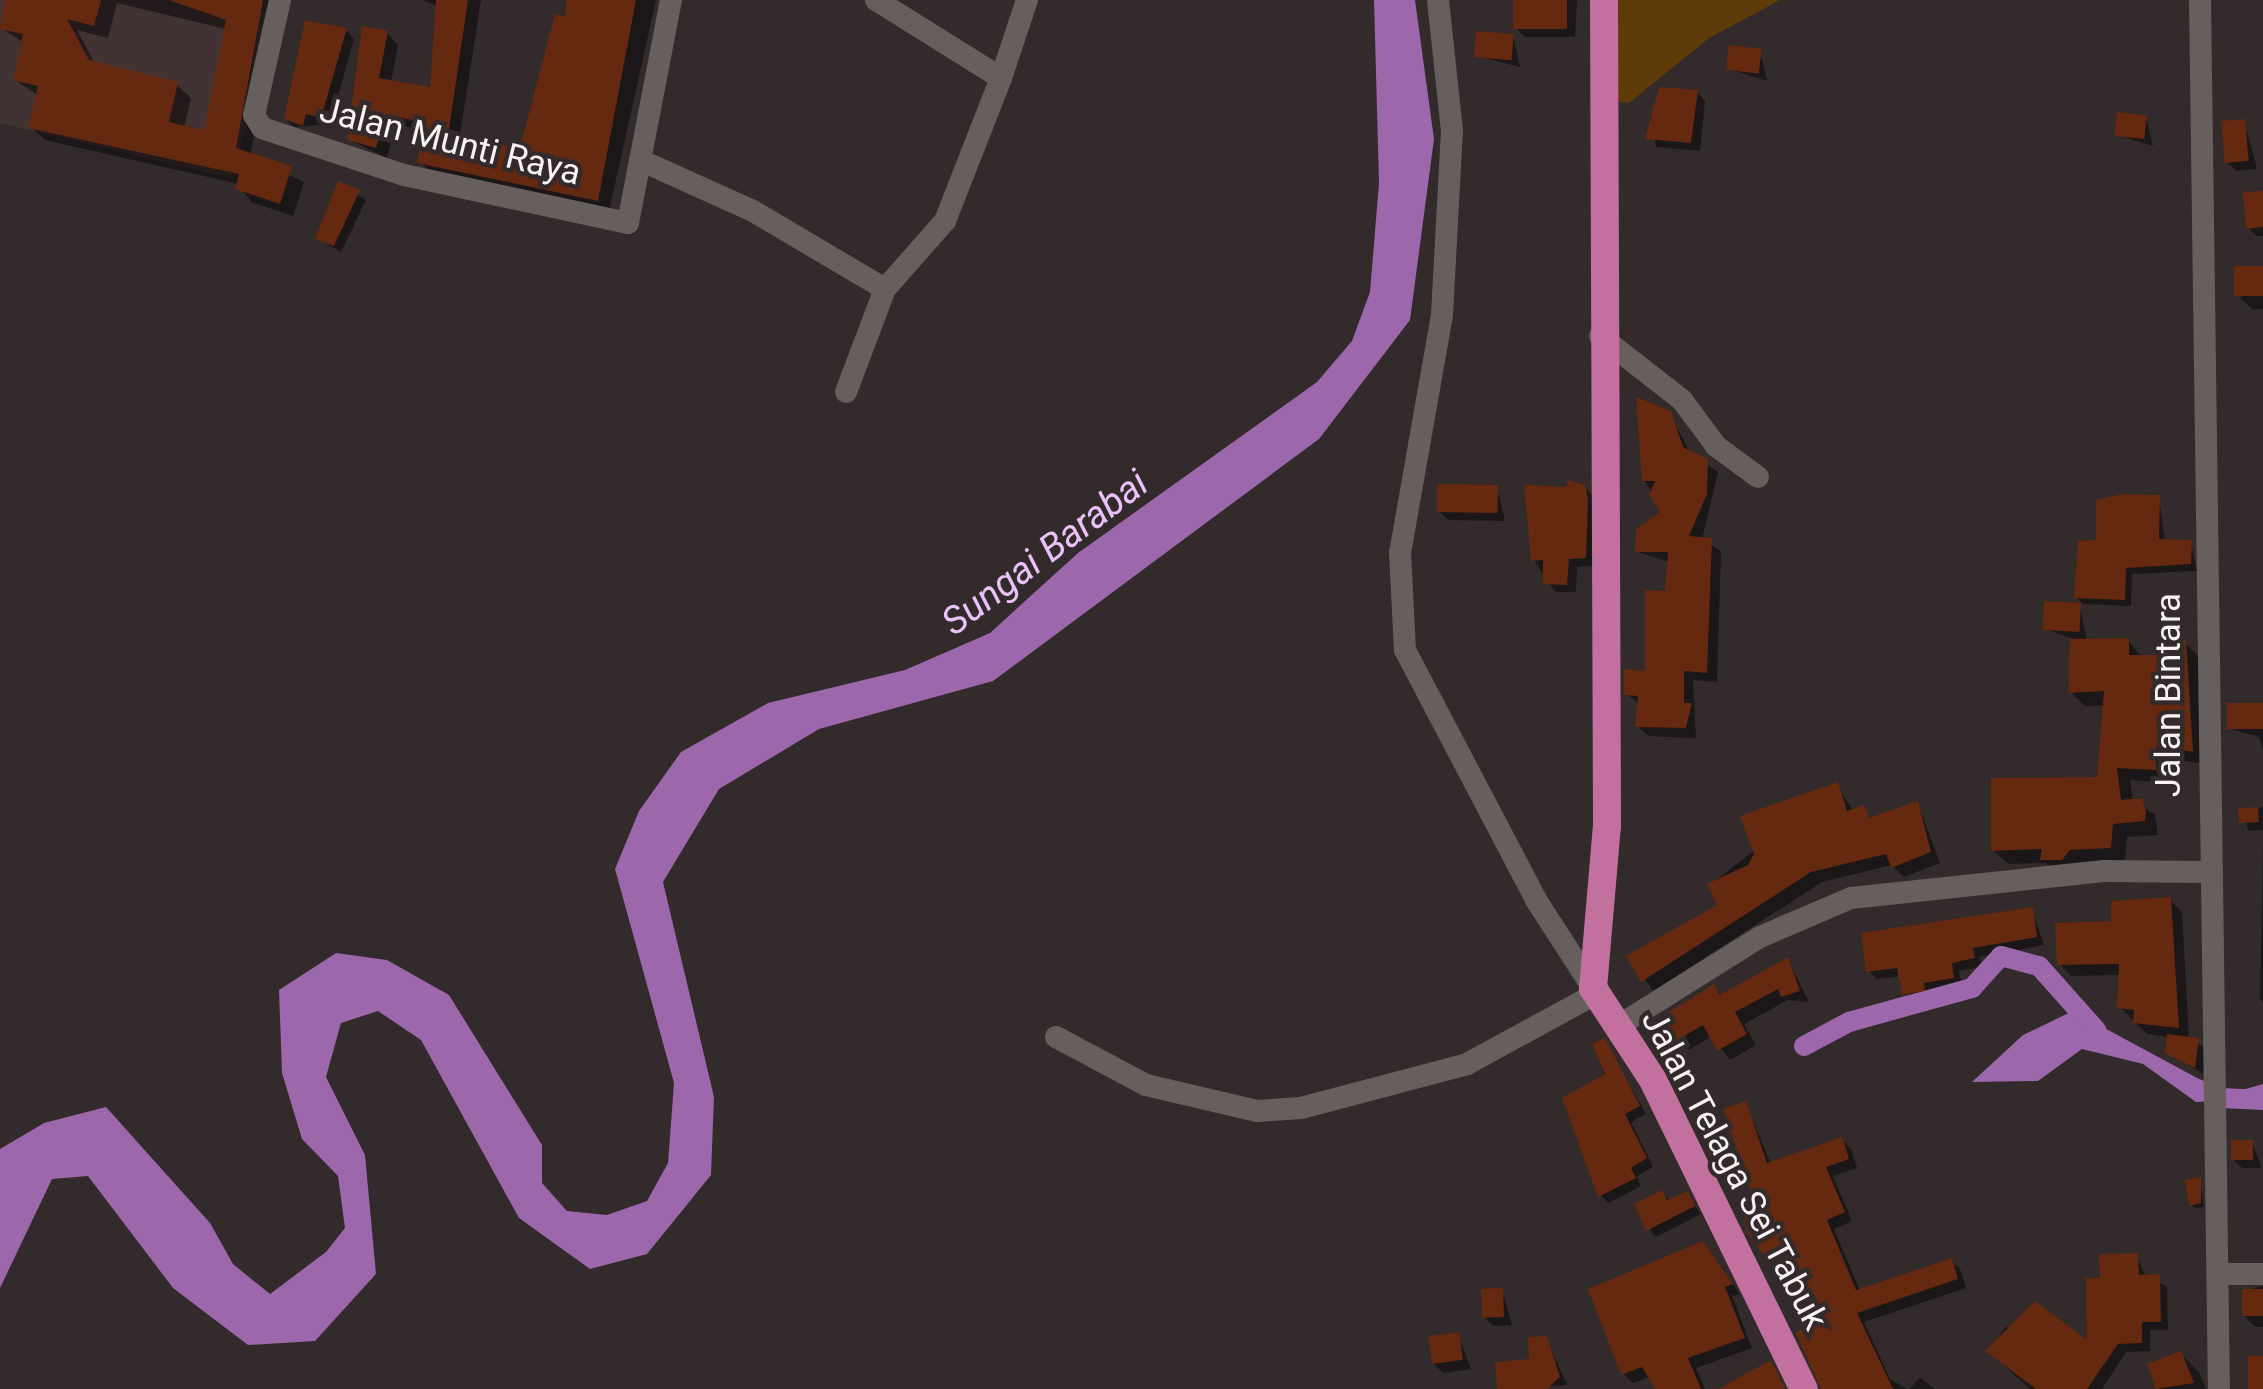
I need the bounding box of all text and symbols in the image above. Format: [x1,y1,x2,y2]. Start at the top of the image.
street label: Jalan Munti Raya [315,89,585,195]
water label: Sungai Barabai [933,461,1157,645]
street label: Jalan Bintara [2148,593,2190,797]
street label: Jalan Telaga Sei Tabuk [1631,1002,1837,1338]

